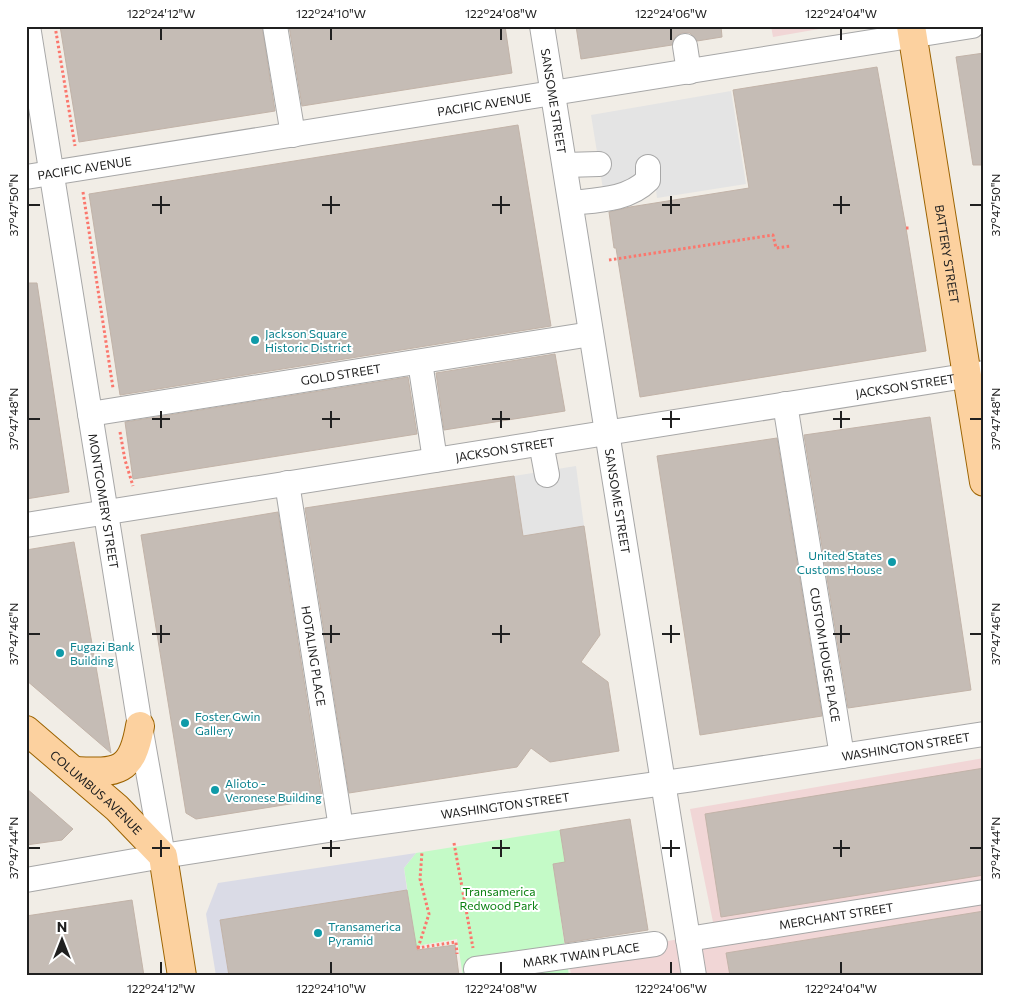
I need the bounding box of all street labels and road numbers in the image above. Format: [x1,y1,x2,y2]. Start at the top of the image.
street label: SANSOME STREET [539,47,569,155]
street label: PACIFIC AVENUE [436,89,532,118]
street label: PACIFIC AVENUE [36,153,132,182]
street label: BATTERY STREET [933,204,962,305]
street label: GOLD STREET [300,361,382,387]
street label: JACKSON STREET [854,371,956,401]
street label: MONTGOMERY STREET [86,432,122,570]
street label: JACKSON STREET [454,434,556,465]
street label: SANSOME STREET [603,447,633,555]
street label: CUSTOM HOUSE PLACE [808,586,843,723]
street label: HOTALING PLACE [299,605,329,707]
street label: WASHINGTON STREET [841,729,971,763]
street label: COLUMBUS AVENUE [48,747,145,837]
street label: WASHINGTON STREET [440,789,571,821]
street label: MERCHANT STREET [778,899,895,931]
street label: MARK TWAIN PLACE [522,939,640,969]

